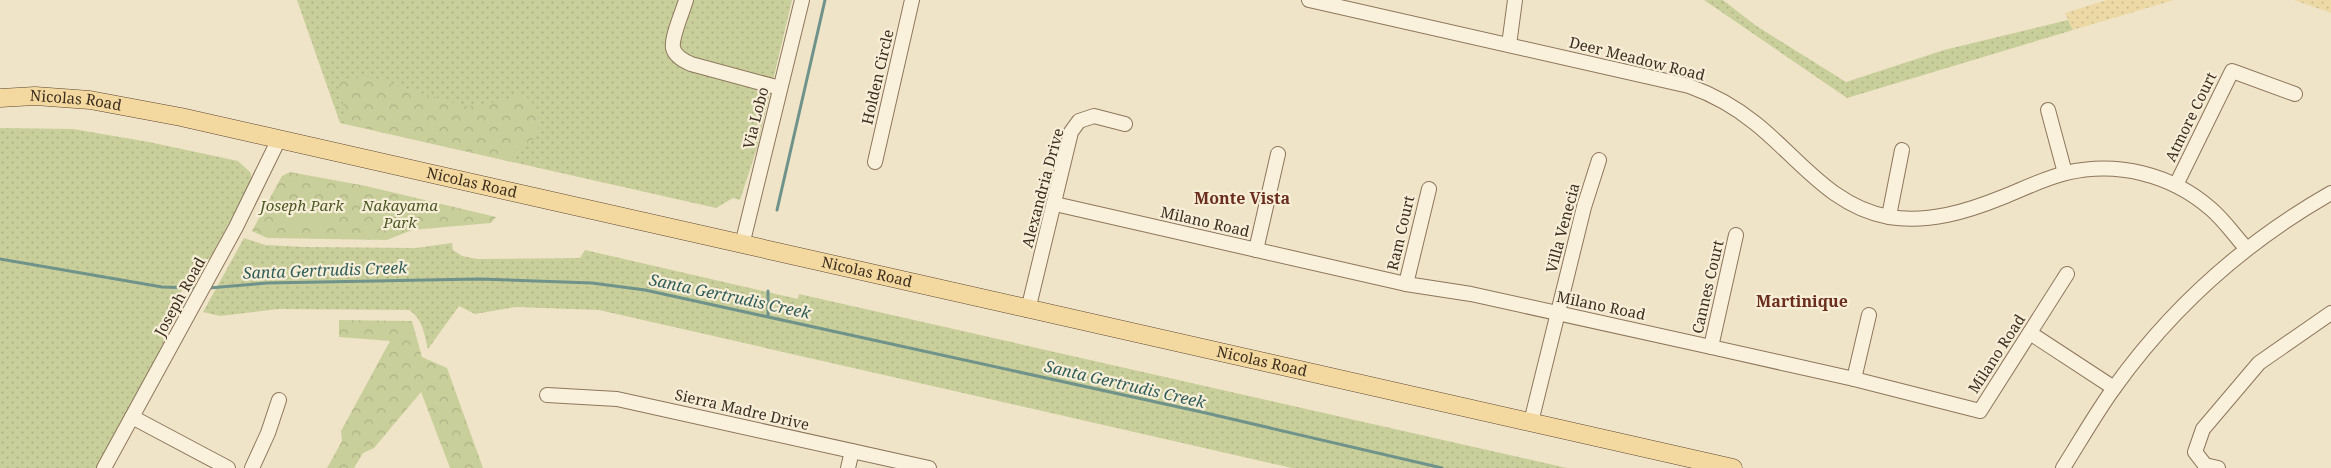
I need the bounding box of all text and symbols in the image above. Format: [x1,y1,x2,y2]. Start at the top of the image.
street label: Holden Circle [856,27,898,126]
street label: Deer Meadow Road [1567,31,1707,85]
street label: Atmore Court [2160,68,2220,165]
street label: Nicolas Road [29,85,123,115]
street label: Via Lobo [738,85,772,151]
street label: Alexandria Drive [1016,126,1068,250]
street label: Nicolas Road [425,162,519,202]
street label: Villa Venecia [1540,181,1584,275]
district label: Monte Vista [1194,187,1290,209]
street label: Ram Court [1382,193,1418,272]
park label: Joseph Park [257,195,344,215]
park label: Nakayama Park [361,195,438,232]
street label: Milano Road [1159,201,1251,241]
street label: Cannes Court [1687,238,1728,336]
street label: Nicolas Road [820,251,914,291]
street label: Joseph Road [149,253,209,341]
water label: Santa Gertrudis Creek [242,256,408,284]
water label: Santa Gertrudis Creek [647,268,814,324]
street label: Milano Road [1555,286,1647,324]
district label: Martinique [1756,290,1848,312]
street label: Milano Road [1963,310,2029,397]
street label: Nicolas Road [1215,341,1309,380]
water label: Santa Gertrudis Creek [1042,355,1208,413]
street label: Sierra Madre Drive [673,384,811,434]

